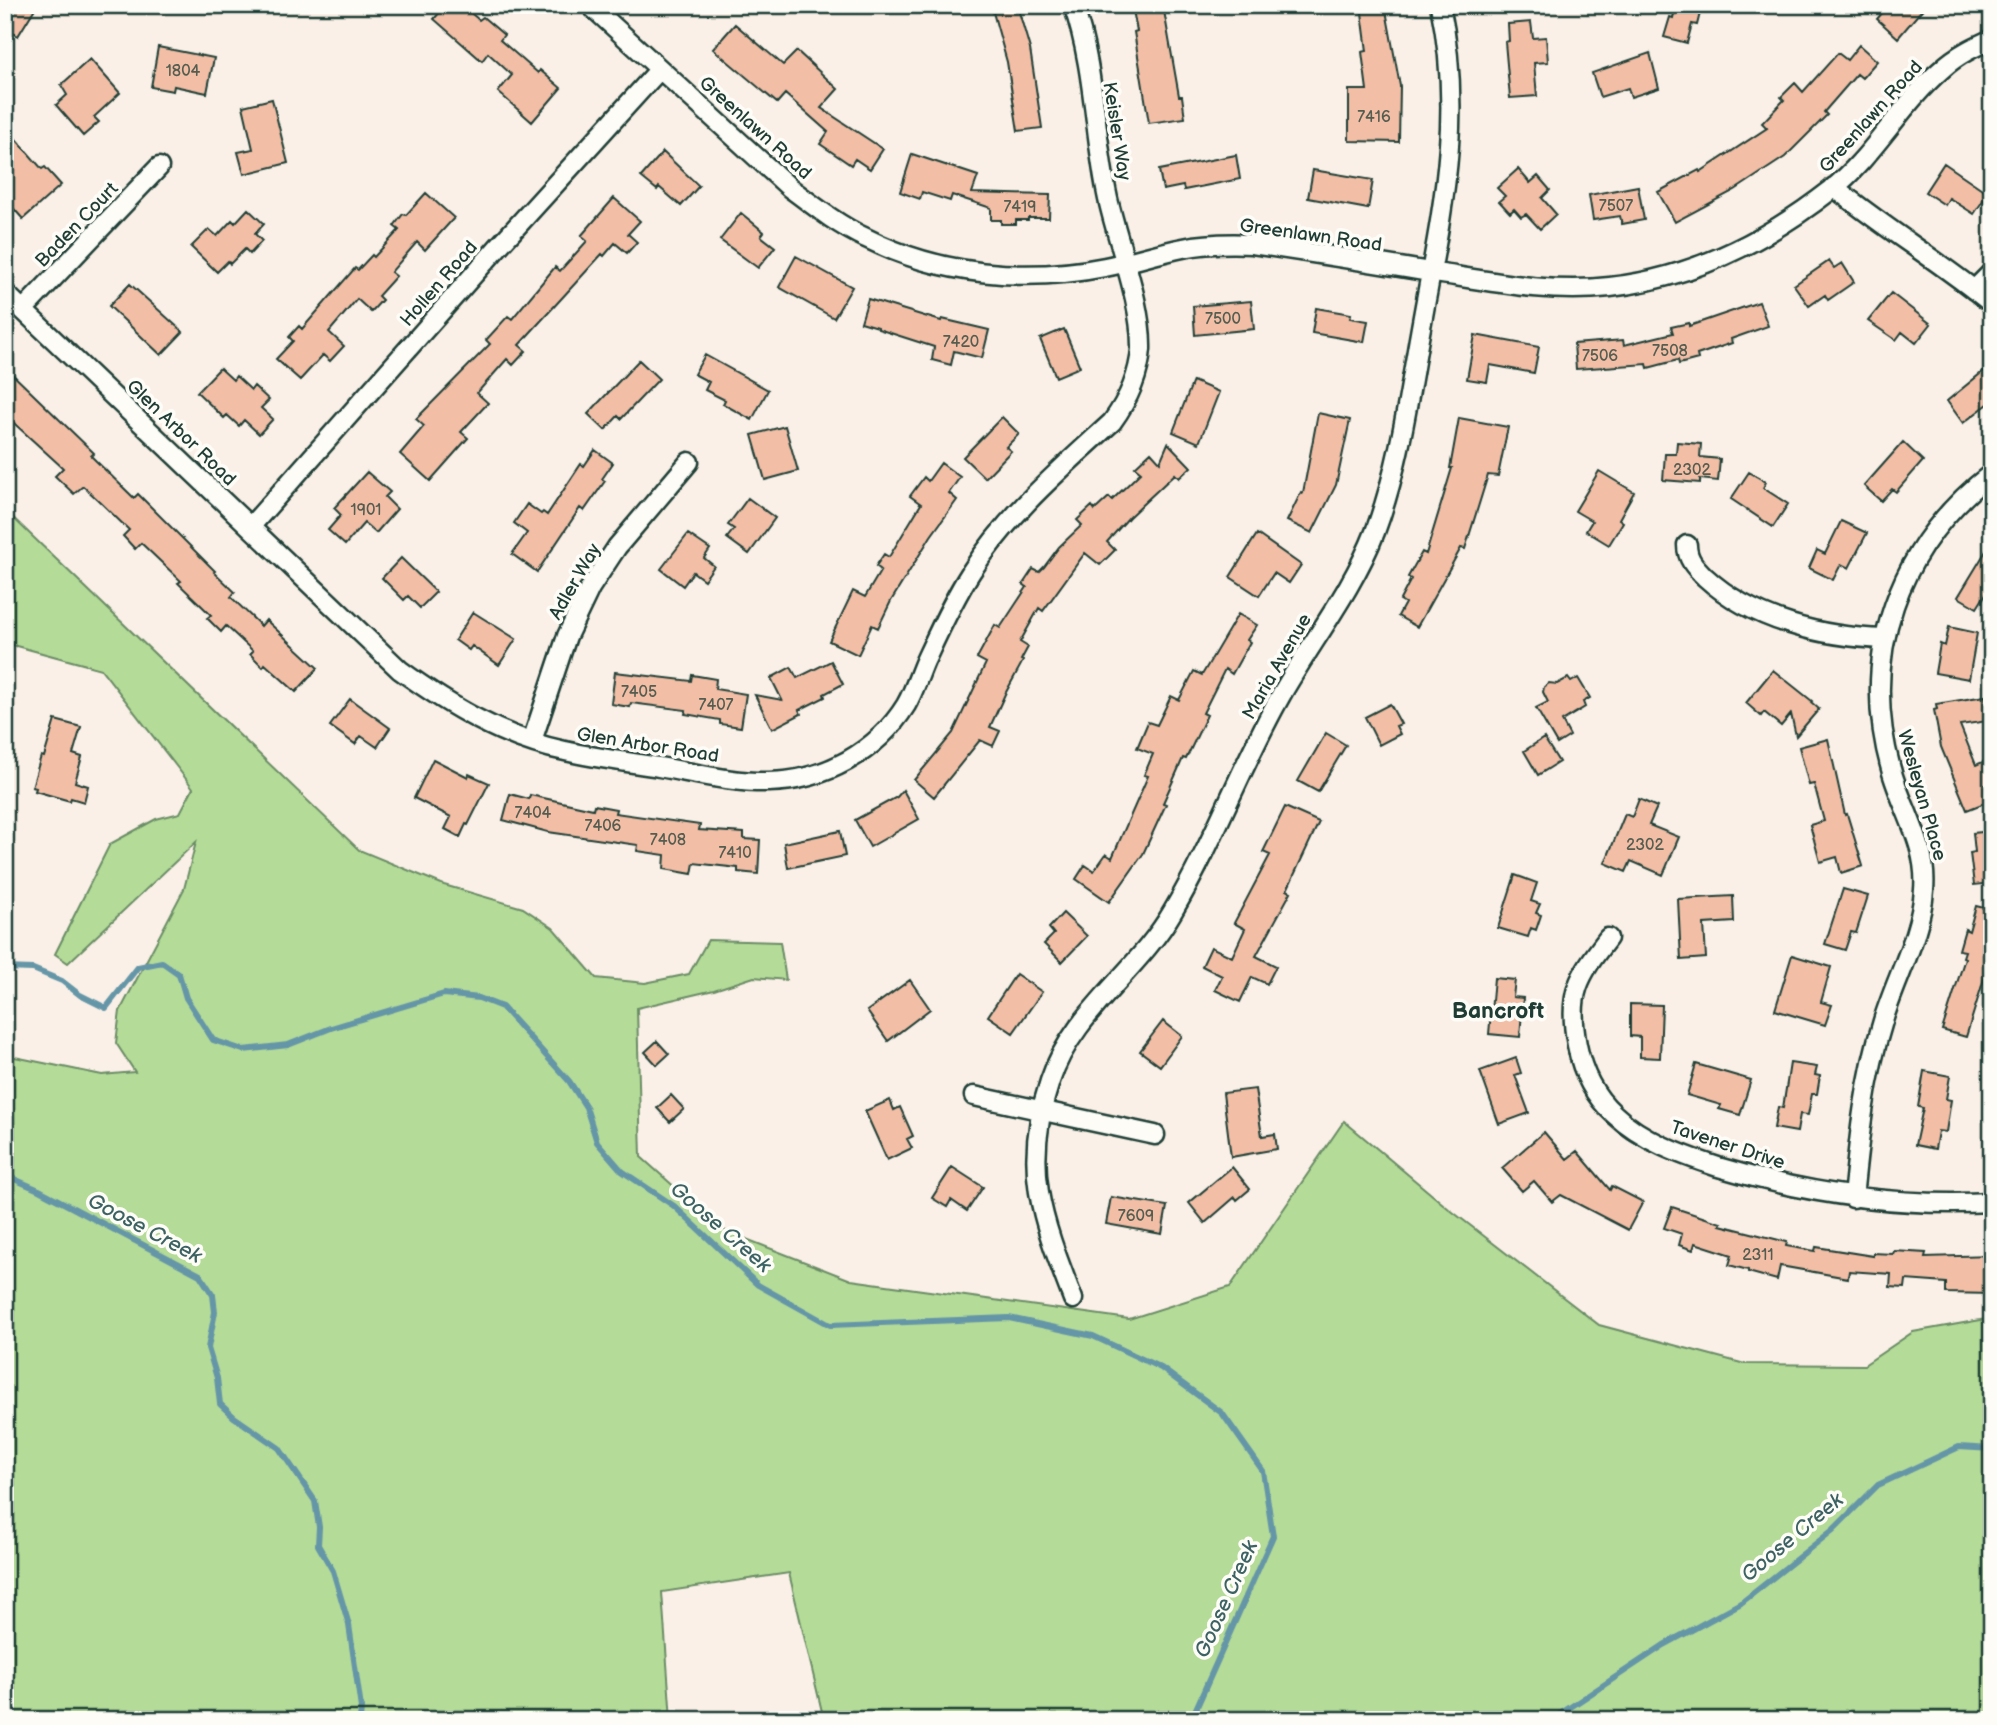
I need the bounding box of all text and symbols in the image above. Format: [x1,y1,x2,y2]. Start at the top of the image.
street label: Greenlawn Road [1815,56,1928,178]
house number: 1804 [166,62,201,81]
street label: Greenlawn Road [694,72,816,185]
street label: Keisler Way [1097,80,1136,183]
house number: 7416 [1357,108,1391,127]
street label: Baden Court [31,178,123,272]
house number: 7507 [1599,197,1633,216]
house number: 7419 [1003,198,1037,217]
street label: Greenlawn Road [1238,214,1383,257]
street label: Hollen Road [396,236,483,332]
house number: 7500 [1205,310,1241,329]
house number: 7420 [943,333,979,352]
house number: 7508 [1652,342,1688,361]
house number: 7506 [1582,347,1618,366]
street label: Glen Arbor Road [121,375,241,491]
house number: 2302 [1673,461,1711,480]
house number: 1901 [350,501,382,520]
street label: Adler Way [544,539,607,624]
street label: Maria Avenue [1238,610,1317,724]
house number: 7405 [621,683,657,702]
house number: 7407 [699,696,734,715]
street label: Glen Arbor Road [575,723,720,768]
street label: Wesleyan Place [1892,727,1951,863]
house number: 7404 [515,804,552,823]
house number: 7406 [585,817,622,836]
house number: 7408 [650,831,686,850]
house number: 2302 [1626,836,1664,855]
house number: 7410 [718,844,752,863]
district label: Bancroft [1452,997,1545,1025]
street label: Tavener Drive [1667,1116,1788,1175]
water label: Goose Creek [665,1177,777,1278]
water label: Goose Creek [83,1188,207,1269]
house number: 7609 [1118,1207,1154,1226]
house number: 2311 [1742,1246,1774,1265]
water label: Goose Creek [1736,1487,1849,1587]
water label: Goose Creek [1190,1536,1264,1662]

